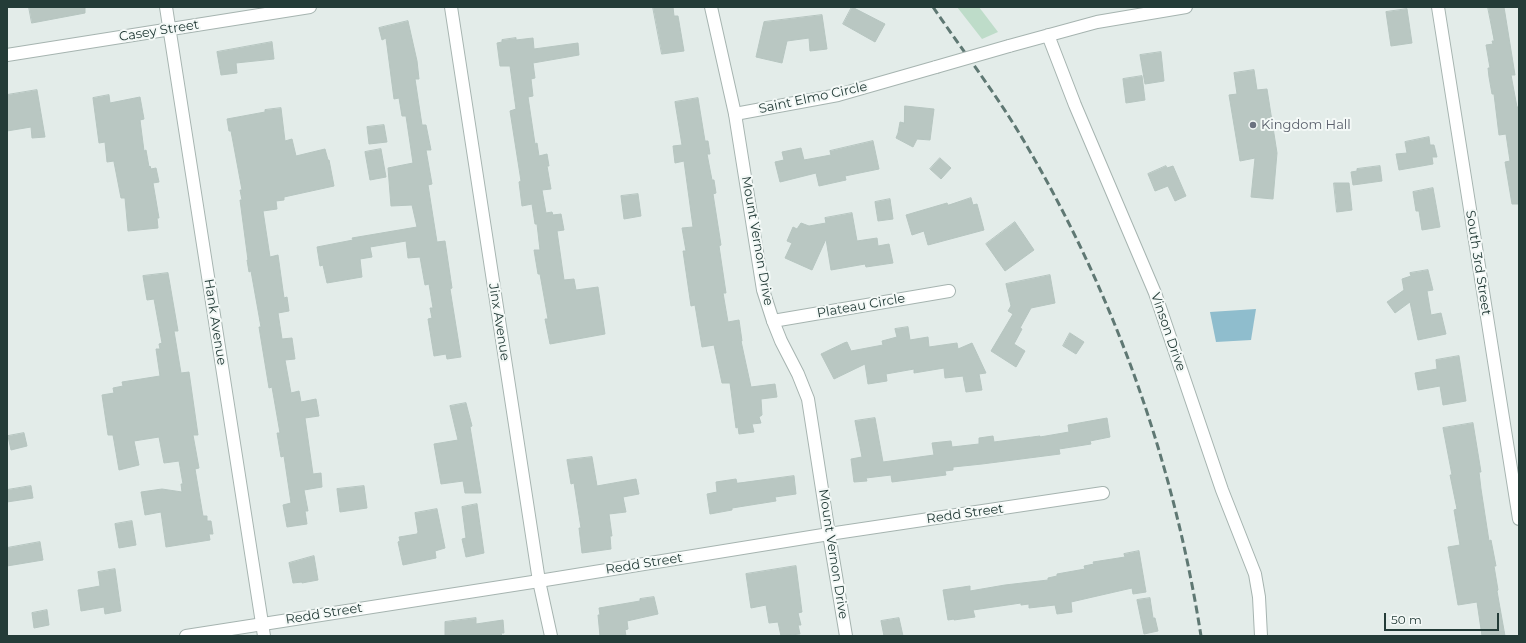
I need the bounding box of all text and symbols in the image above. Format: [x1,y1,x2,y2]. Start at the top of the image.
street label: Casey Street [118,17,200,45]
street label: Saint Elmo Circle [757,79,869,117]
place label: Kingdom Hall [1261,117,1351,133]
marker: Kingdom Hall [1248,120,1258,130]
street label: Mount Vernon Drive [738,175,776,307]
street label: South 3rd Street [1462,209,1494,317]
street label: Hank Avenue [200,278,230,366]
street label: Jinx Avenue [485,282,513,362]
street label: Plateau Circle [816,291,906,321]
street label: Vinson Drive [1147,291,1189,373]
street label: Mount Vernon Drive [815,488,851,620]
street label: Redd Street [925,501,1005,527]
street label: Redd Street [604,550,684,578]
street label: Redd Street [284,600,364,628]
scale bar [1386,605,1501,631]
text: 50 m [1391,612,1422,627]

